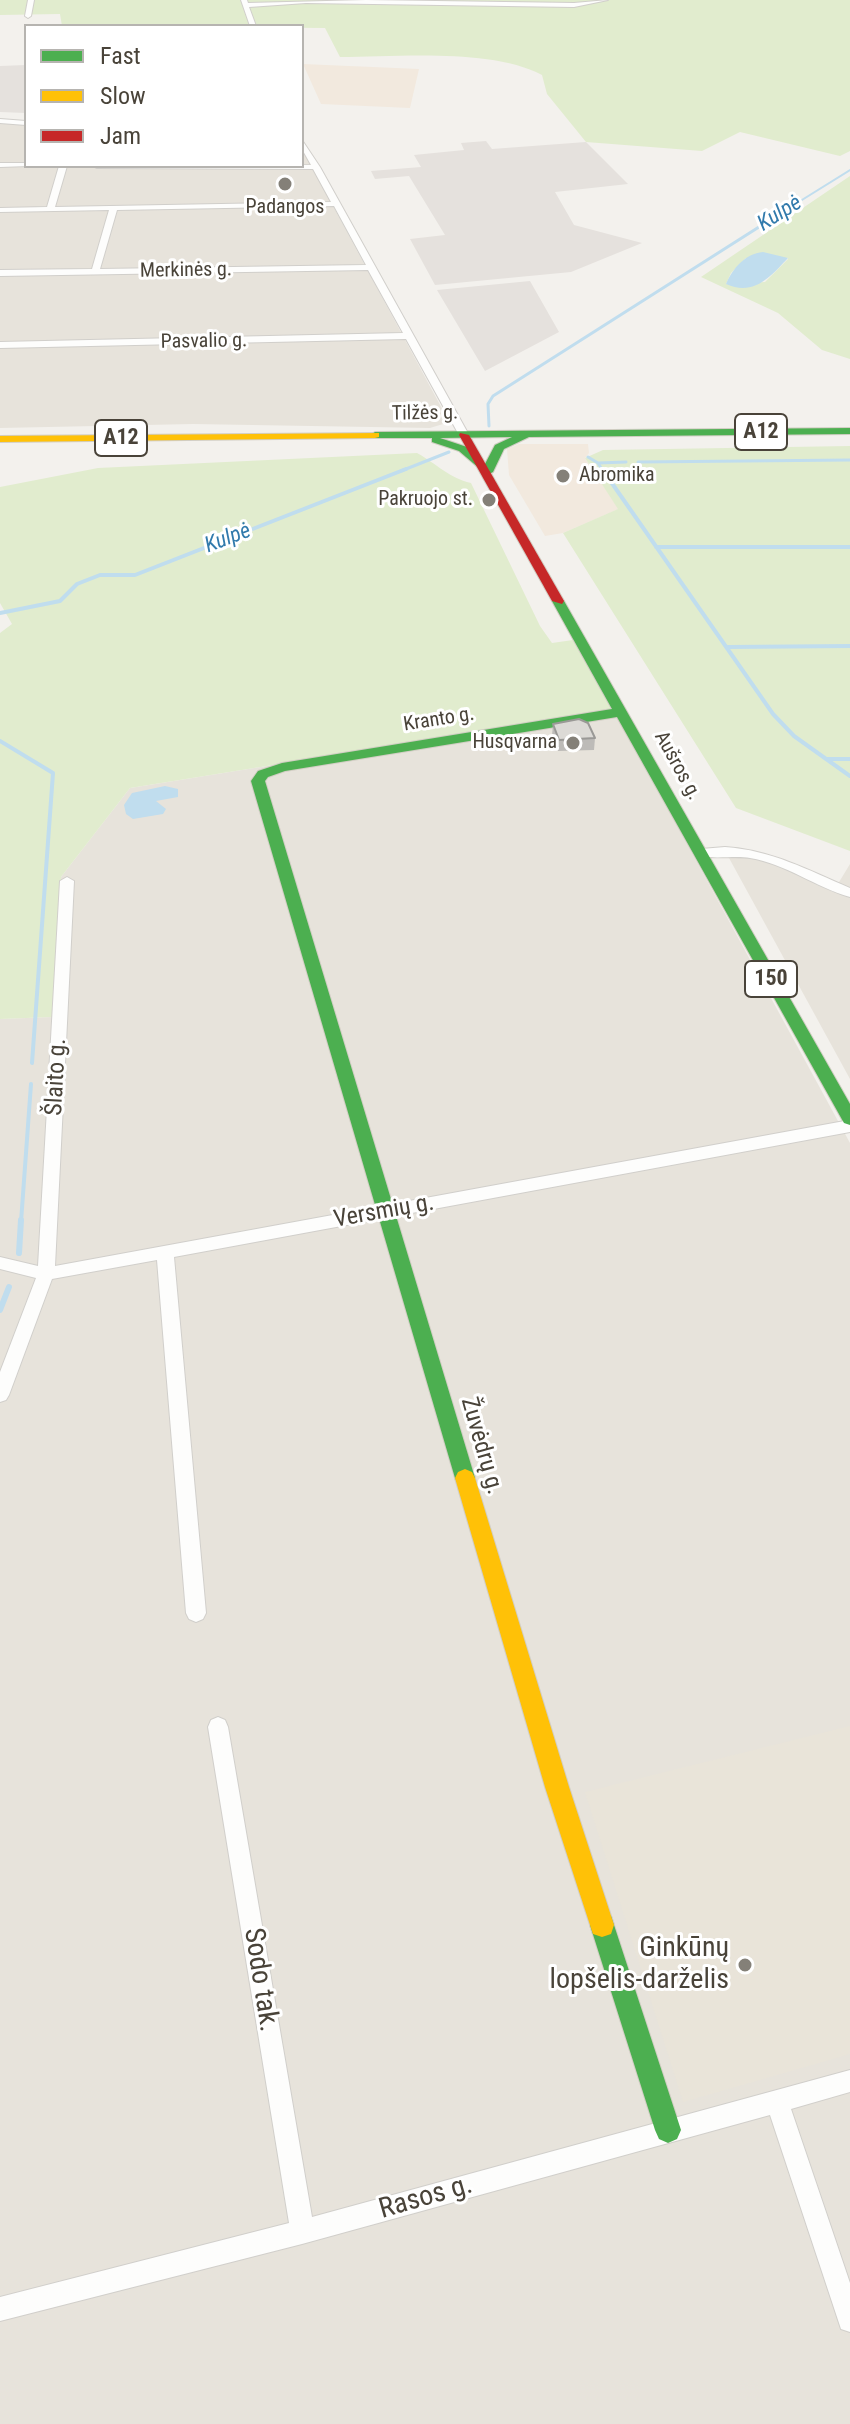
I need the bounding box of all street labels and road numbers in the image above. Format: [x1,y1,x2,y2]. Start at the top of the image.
street label: Merkinės g. [140,258,232,284]
street label: Pasvalio g. [160,329,248,355]
street label: Tilžės g. [392,401,458,427]
road number: A12 [735,414,787,450]
road number: A12 [95,420,147,456]
street label: Kranto g. [402,703,476,737]
street label: Aušros g. [648,727,706,805]
road number: 150 [745,961,797,997]
street label: Šlaito g. [41,1038,73,1116]
street label: Versmių g. [332,1189,436,1235]
street label: Žuvėdrų g. [453,1394,509,1498]
street label: Sodo tak. [235,1926,285,2034]
street label: Rasos g. [375,2169,477,2227]

